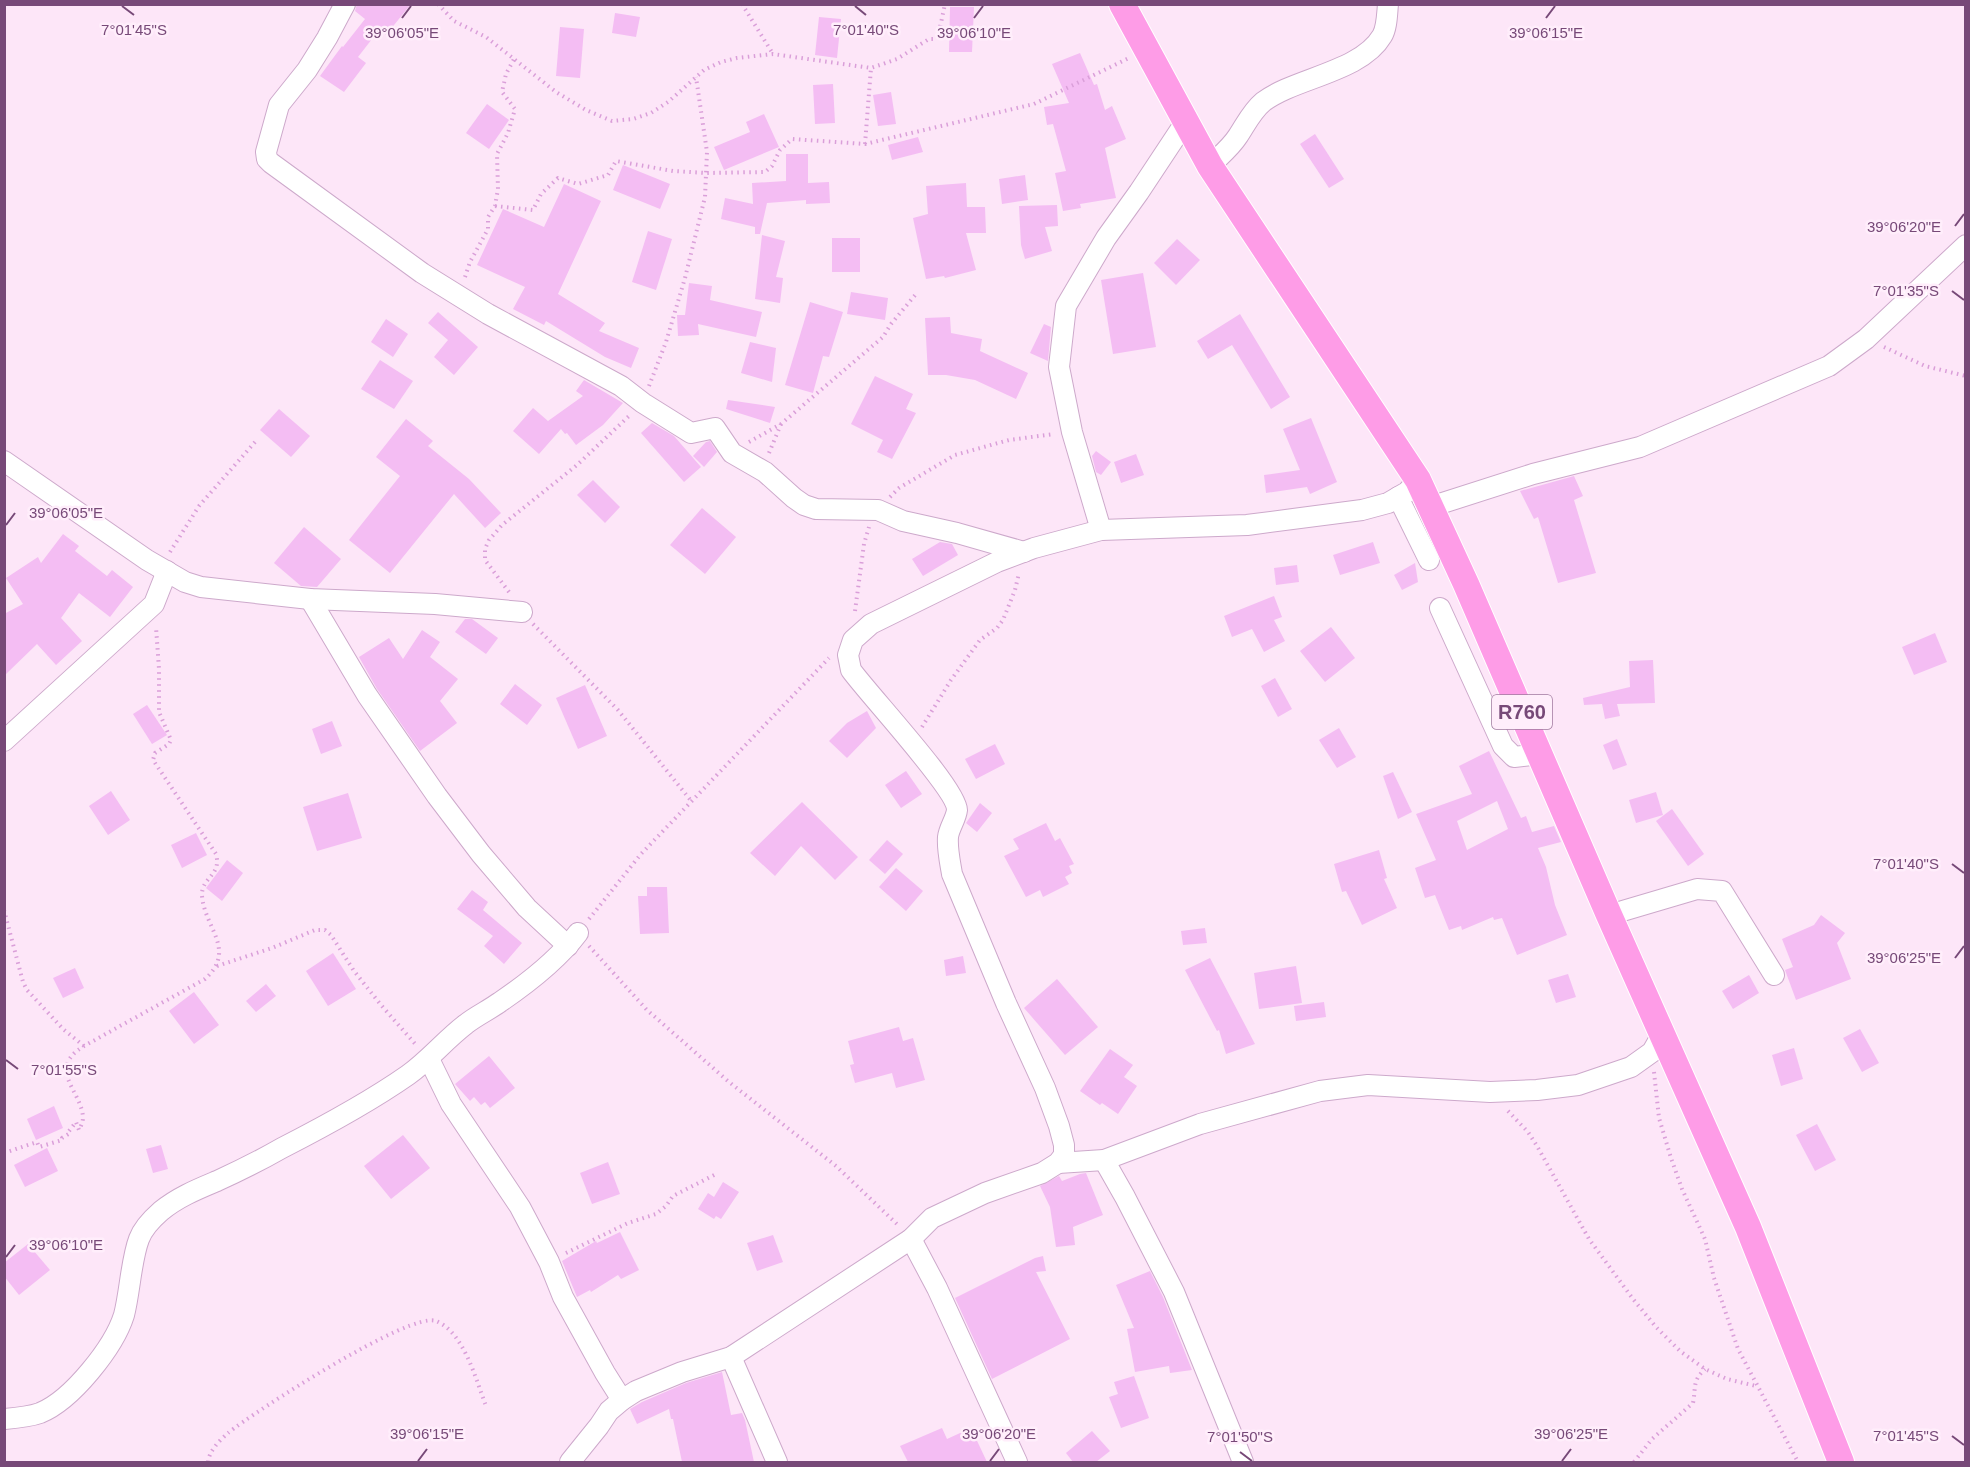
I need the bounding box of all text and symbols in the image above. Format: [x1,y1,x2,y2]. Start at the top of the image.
text: 7°01'45"S [101,21,167,38]
text: 7°01'40"S [833,21,899,38]
text: 39°06'05"E [365,24,439,41]
text: 39°06'10"E [937,24,1011,41]
text: 39°06'15"E [1509,24,1583,41]
text: 39°06'20"E [1867,218,1941,235]
text: 7°01'35"S [1873,282,1939,299]
text: 39°06'05"E [29,504,103,521]
road number: R760 [1492,695,1552,729]
text: 7°01'40"S [1873,855,1939,872]
text: 39°06'25"E [1867,949,1941,966]
text: 7°01'55"S [31,1061,97,1078]
text: 39°06'10"E [29,1236,103,1253]
text: 39°06'15"E [390,1425,464,1442]
text: 39°06'20"E [962,1425,1036,1442]
text: 39°06'25"E [1534,1425,1608,1442]
text: 7°01'45"S [1873,1427,1939,1444]
text: 7°01'50"S [1207,1428,1273,1445]

